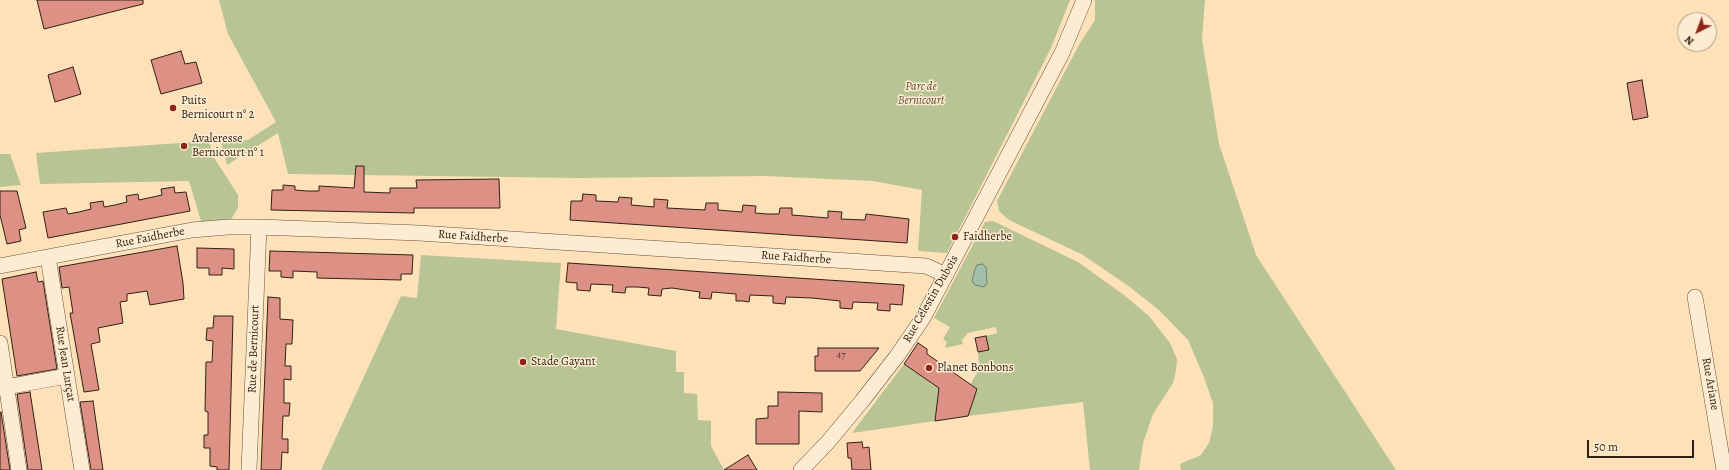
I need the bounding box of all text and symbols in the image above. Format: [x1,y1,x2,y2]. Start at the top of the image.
north arrow [1677,12,1717,52]
text: N [1681,32,1697,49]
park label: Parc de Bernicourt [898,80,944,108]
place label: Puits Bernicourt n° 2 [181,94,255,122]
marker: Puits Bernicourt n° 2 [168,103,178,113]
place label: Avaleresse Bernicourt n° 1 [192,132,264,160]
marker: Avaleresse Bernicourt n° 1 [179,141,189,151]
street label: Rue Faidherbe [114,224,186,252]
street label: Rue Faidherbe [438,227,508,247]
place label: Faidherbe [963,230,1012,244]
marker: Faidherbe [950,232,960,242]
street label: Rue Faidherbe [761,248,831,268]
street label: Rue Célestin Dubois [900,253,962,345]
street label: Rue de Bernicourt [245,305,263,393]
street label: Rue Jean Lurçat [52,325,78,403]
house number: 47 [837,350,845,362]
place label: Stade Gayant [531,355,596,369]
street label: Rue Ariane [1698,356,1722,412]
marker: Stade Gayant [518,357,528,367]
place label: Planet Bonbons [937,361,1013,375]
marker: Planet Bonbons [924,363,934,373]
scale bar [1589,432,1696,458]
text: 50 m [1594,439,1618,455]

